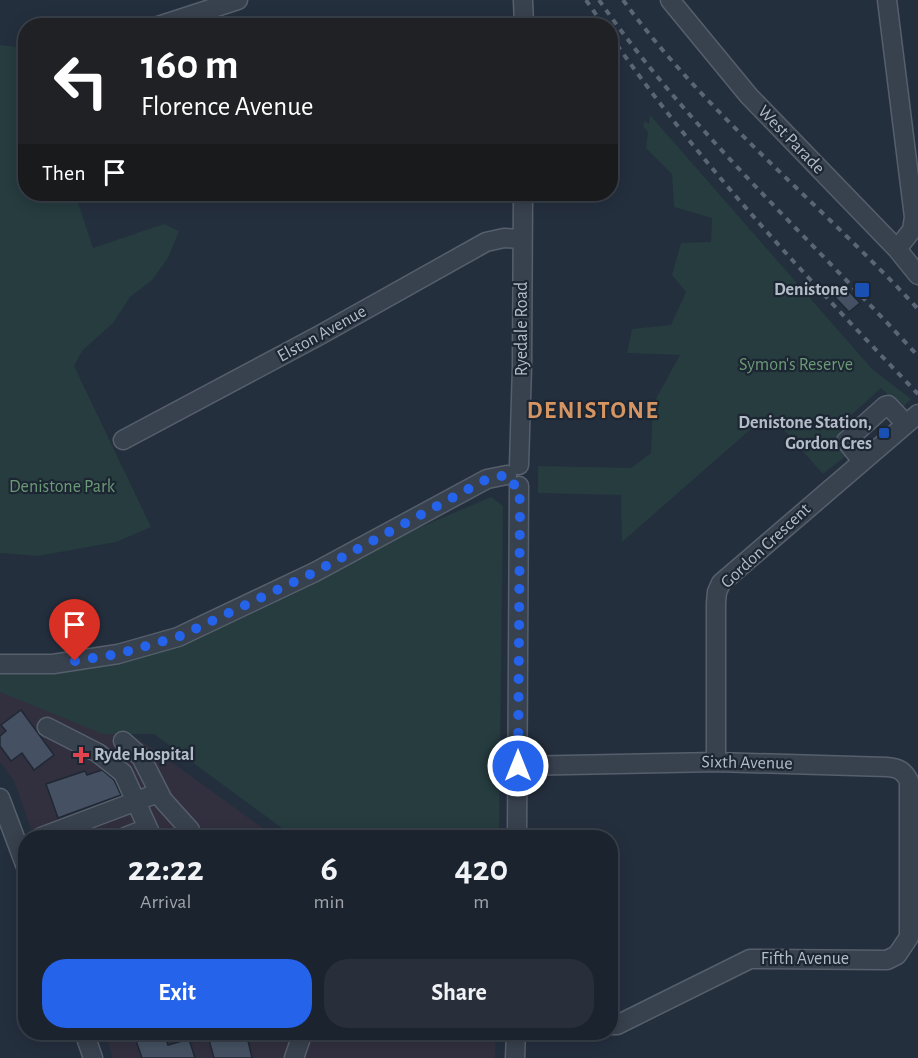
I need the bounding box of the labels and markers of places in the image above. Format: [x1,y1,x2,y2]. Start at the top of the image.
place label: Denistone [774,281,848,299]
marker: Denistone [853,281,871,299]
place label: Denistone Station, Gordon Cres [738,414,872,453]
marker: Denistone Station, Gordon Cres [877,426,891,440]
pin [49,599,100,661]
marker: Ryde Hospital [72,746,90,764]
place label: Ryde Hospital [94,746,194,764]

